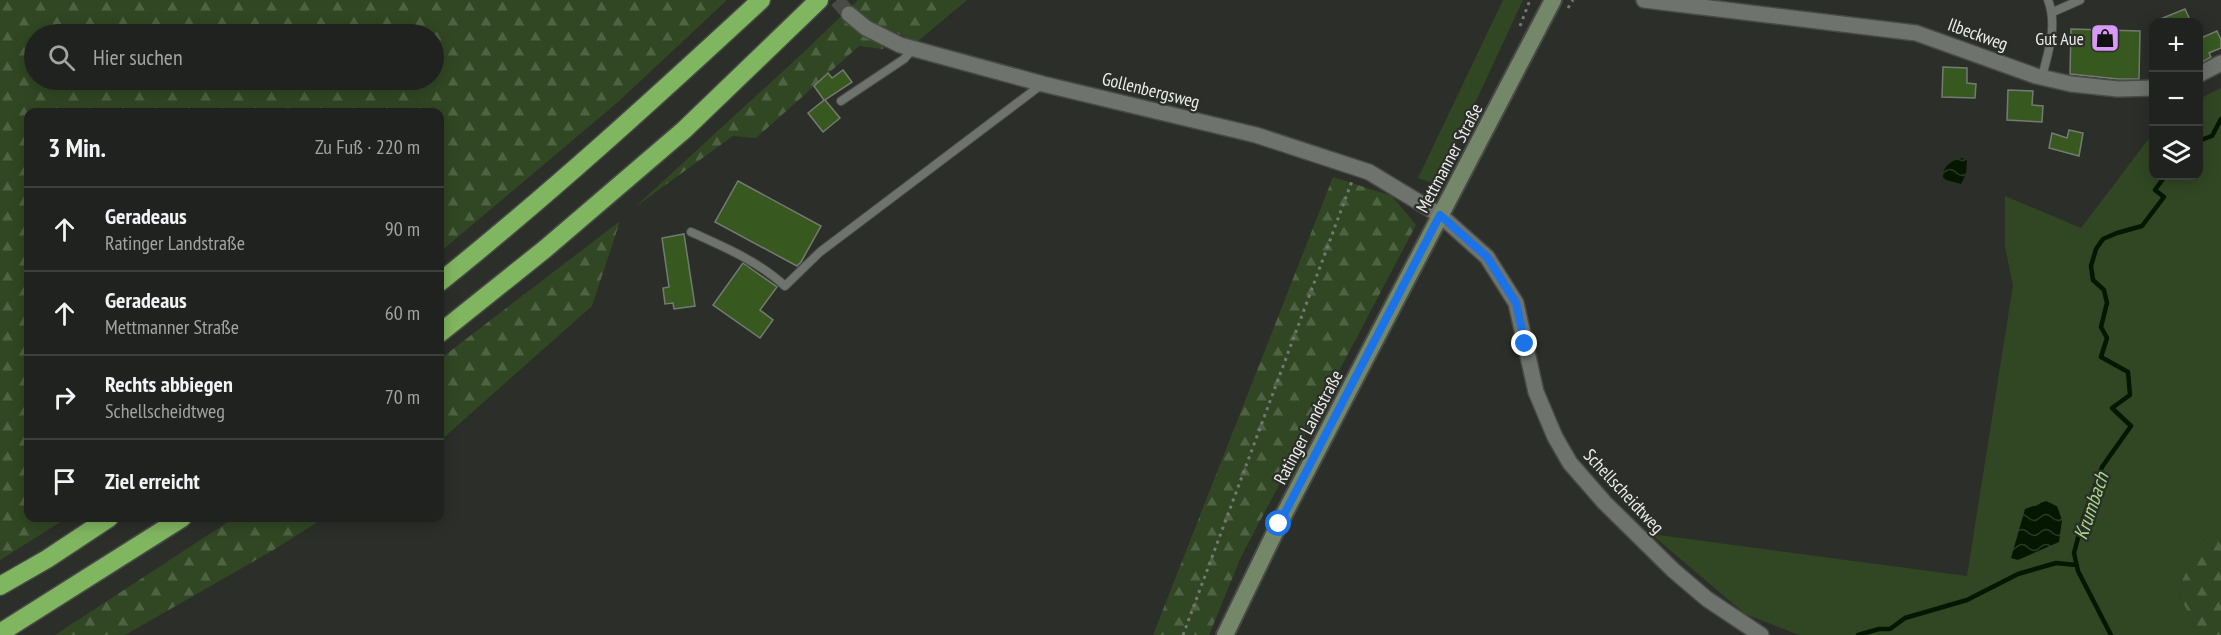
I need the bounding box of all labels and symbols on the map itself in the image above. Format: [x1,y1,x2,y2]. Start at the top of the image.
street label: Ilbeckweg [1945,13,2011,55]
shop icon: Gut Aue [2089,22,2121,54]
place label: Gut Aue [2035,27,2084,50]
street label: Gollenbergsweg [1100,67,1202,113]
street label: Mettmanner Straße [1411,99,1487,217]
route end [1511,330,1537,356]
street label: Ratinger Landstraße [1268,366,1348,488]
street label: Schellscheidtweg [1579,444,1669,538]
water label: Krumbach [2067,468,2115,543]
route start [1265,510,1291,536]

